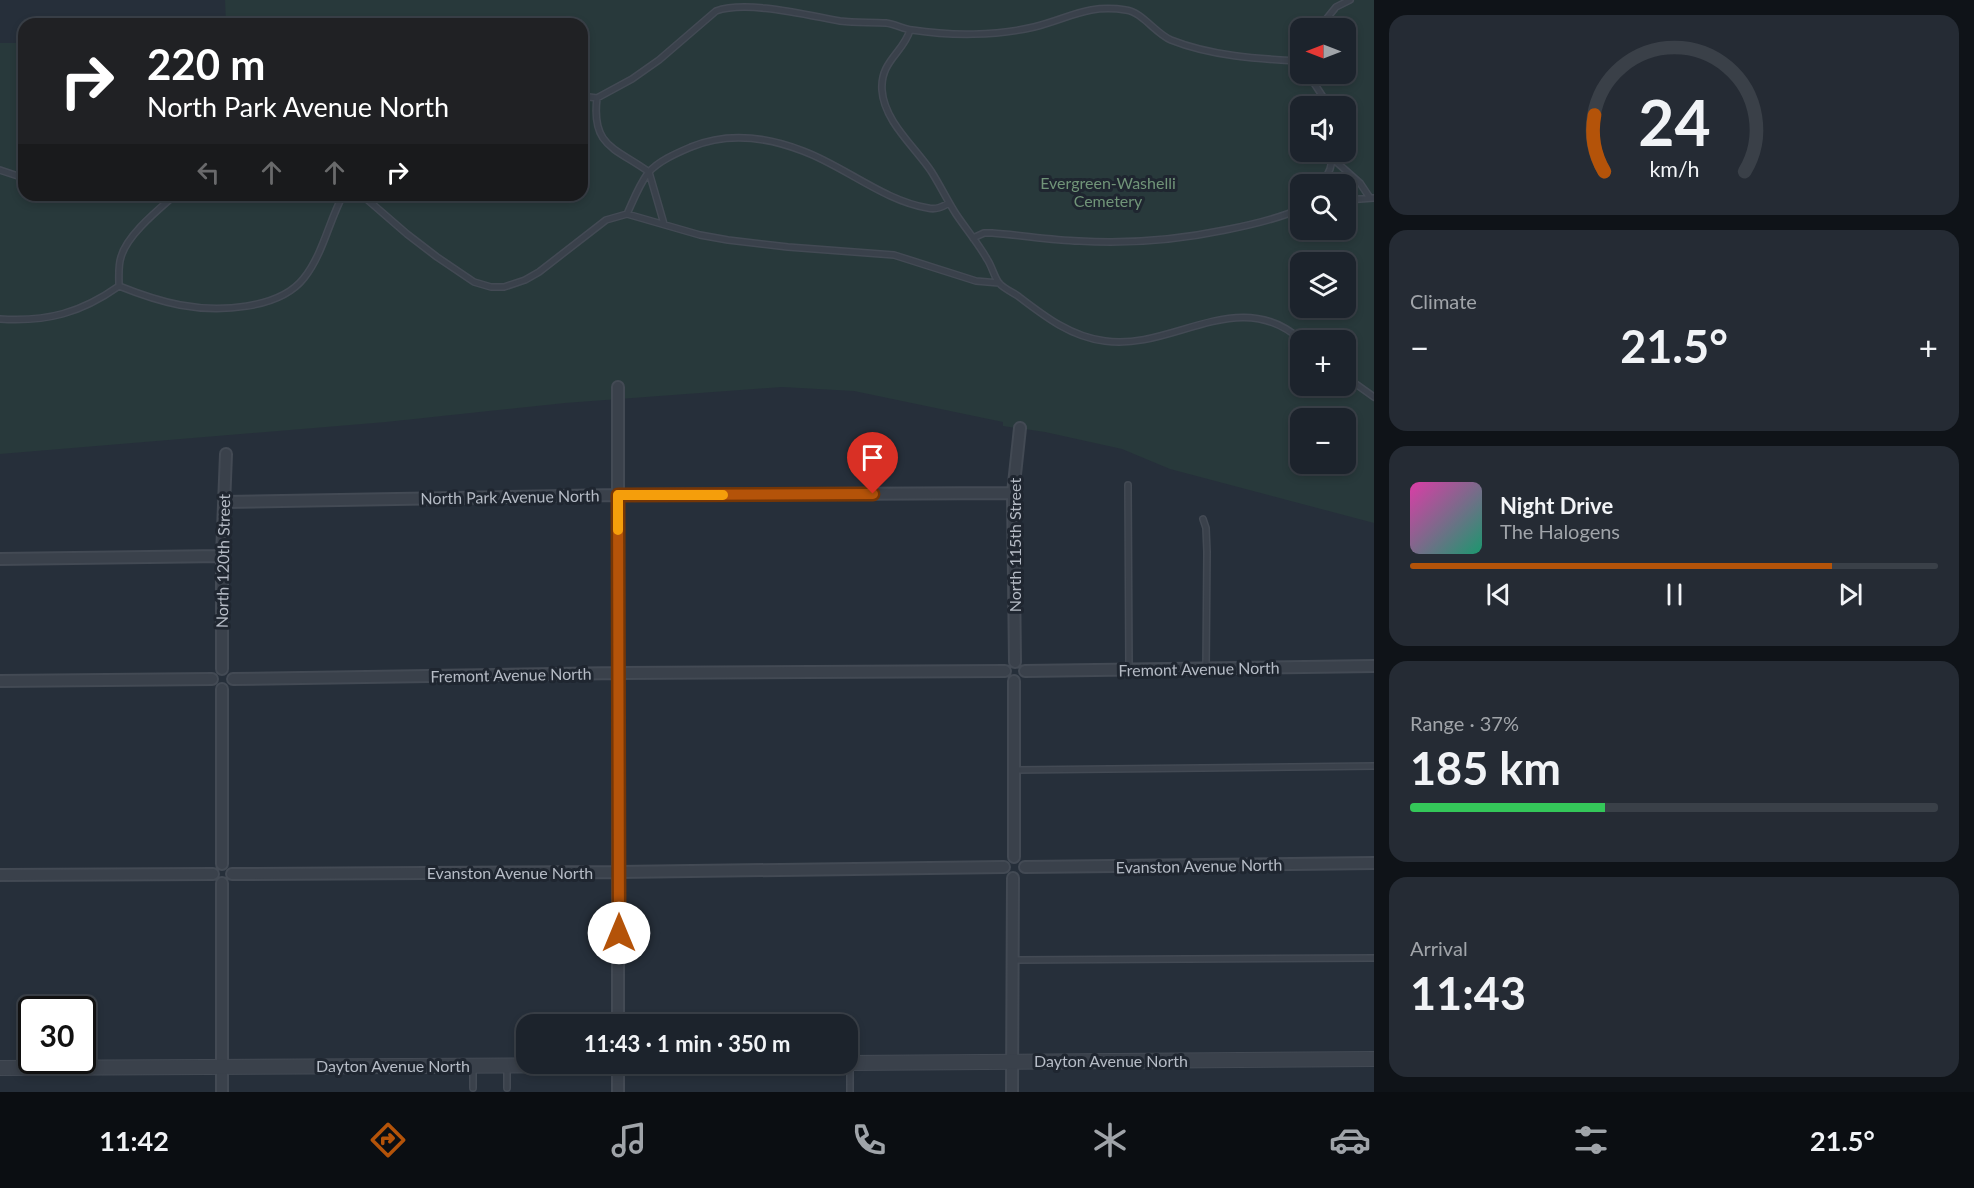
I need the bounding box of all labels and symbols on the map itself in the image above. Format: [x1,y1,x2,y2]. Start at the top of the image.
north arrow [1290,18,1356,84]
park label: Evergreen-Washelli Cemetery [1040,173,1176,210]
pin [847,432,898,494]
street label: North 115th Street [1005,478,1024,612]
street label: North Park Avenue North [420,485,600,508]
street label: North 120th Street [212,493,233,628]
street label: Fremont Avenue North [1118,658,1280,679]
street label: Fremont Avenue North [430,664,592,685]
street label: Evanston Avenue North [1116,855,1282,876]
street label: Evanston Avenue North [427,863,593,882]
position arrow [587,901,651,965]
speed limit sign: 30 [18,996,96,1074]
street label: Dayton Avenue North [1034,1051,1188,1070]
street label: Dayton Avenue North [316,1056,470,1075]

